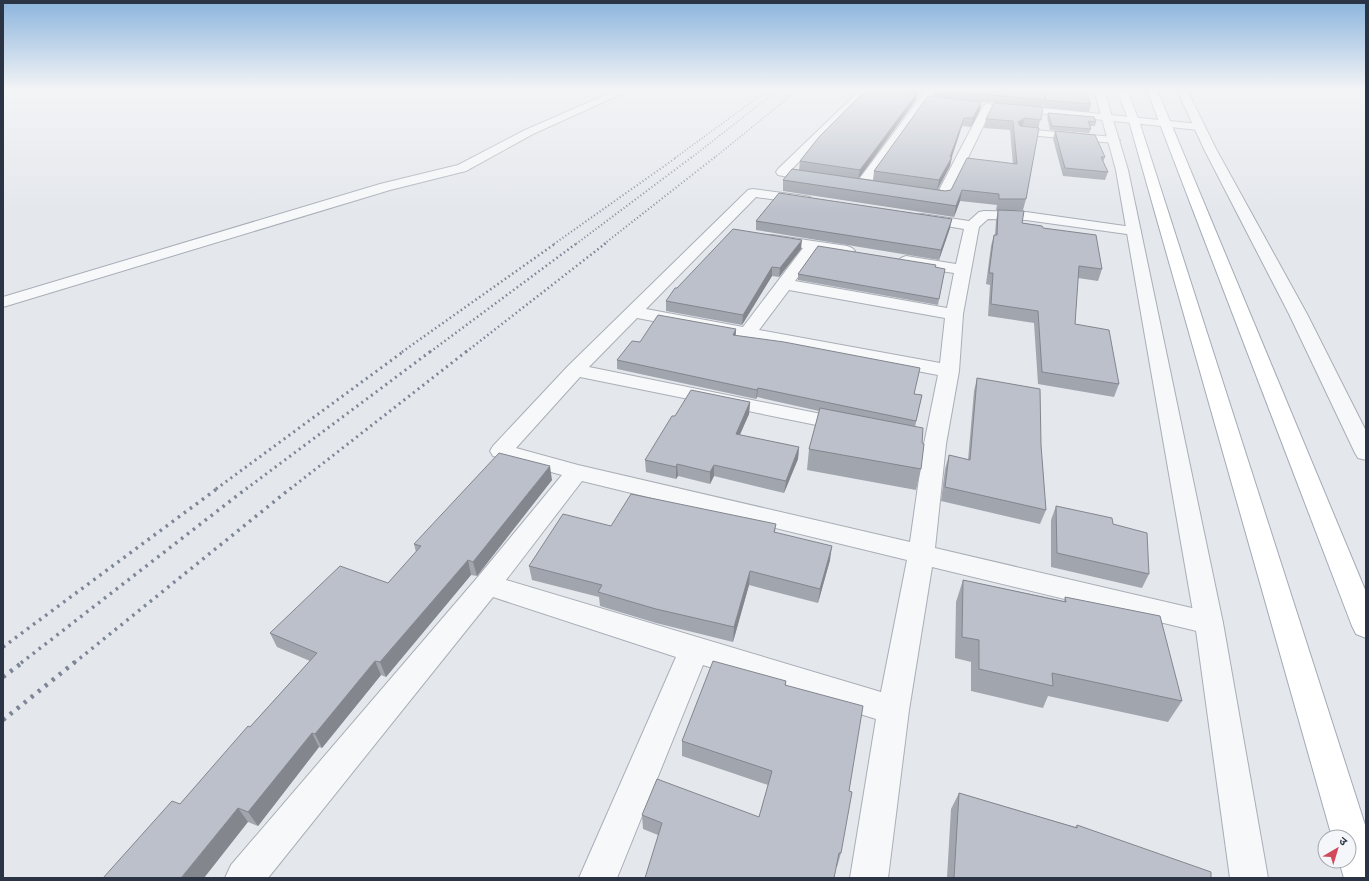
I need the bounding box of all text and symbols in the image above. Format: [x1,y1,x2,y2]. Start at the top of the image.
north arrow [1317,829,1357,869]
text: उ [1336,834,1350,849]

